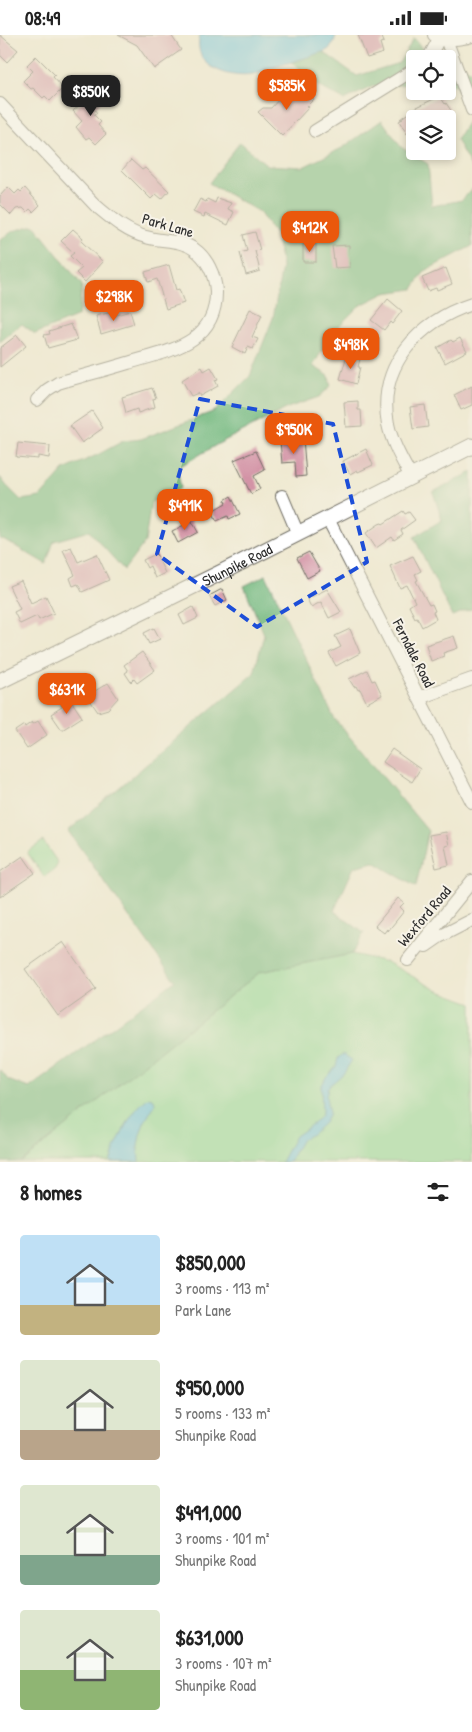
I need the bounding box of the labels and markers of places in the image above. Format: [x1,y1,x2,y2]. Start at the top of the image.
pin: $585K [252,69,322,111]
pin: $850K [56,74,126,117]
pin: $412K [275,211,345,253]
pin: $298K [79,279,149,322]
pin: $498K [316,327,386,370]
pin: $950K [259,413,329,455]
pin: $491K [150,489,220,531]
pin: $631K [32,673,102,715]

